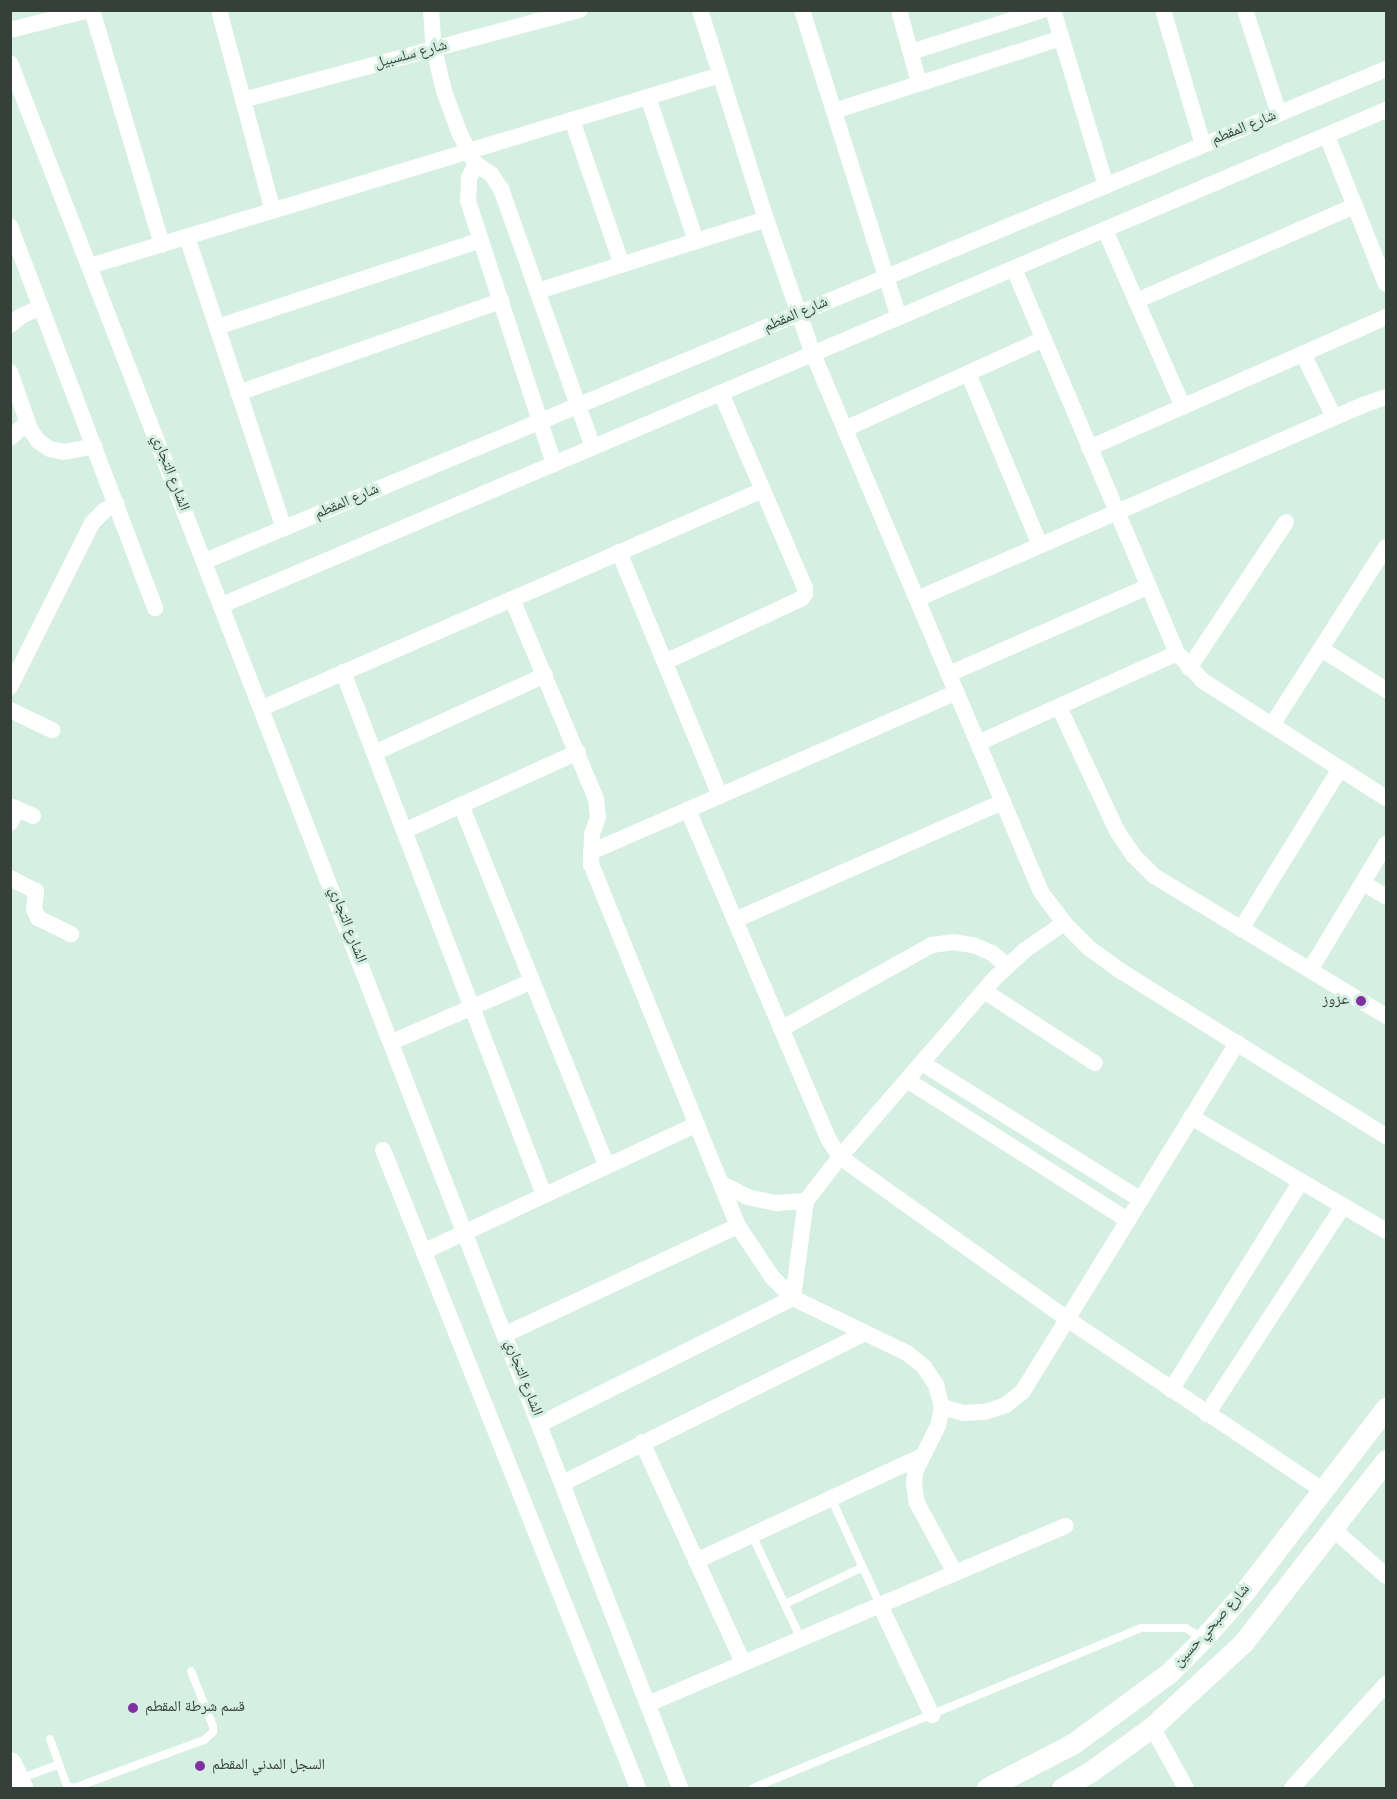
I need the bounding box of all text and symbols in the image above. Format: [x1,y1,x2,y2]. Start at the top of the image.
street label: شارع سلسبيل [373,37,449,73]
street label: شارع المقطم [1209,107,1279,149]
street label: شارع المقطم [761,293,831,337]
street label: الشارع التجاري [147,432,193,514]
street label: شارع المقطم [312,480,382,524]
street label: الشارع التجاري [324,884,370,966]
place label: عزوز [1323,992,1349,1010]
marker: عزوز [1354,994,1368,1008]
street label: الشارع التجاري [500,1337,546,1419]
street label: شارع صبحي حسين [1170,1581,1254,1671]
place label: قسم شرطة المقطم [145,1699,245,1717]
marker: قسم شرطة المقطم [126,1701,140,1715]
place label: السجل المدني المقطم [212,1757,325,1775]
marker: السجل المدني المقطم [193,1759,207,1773]

